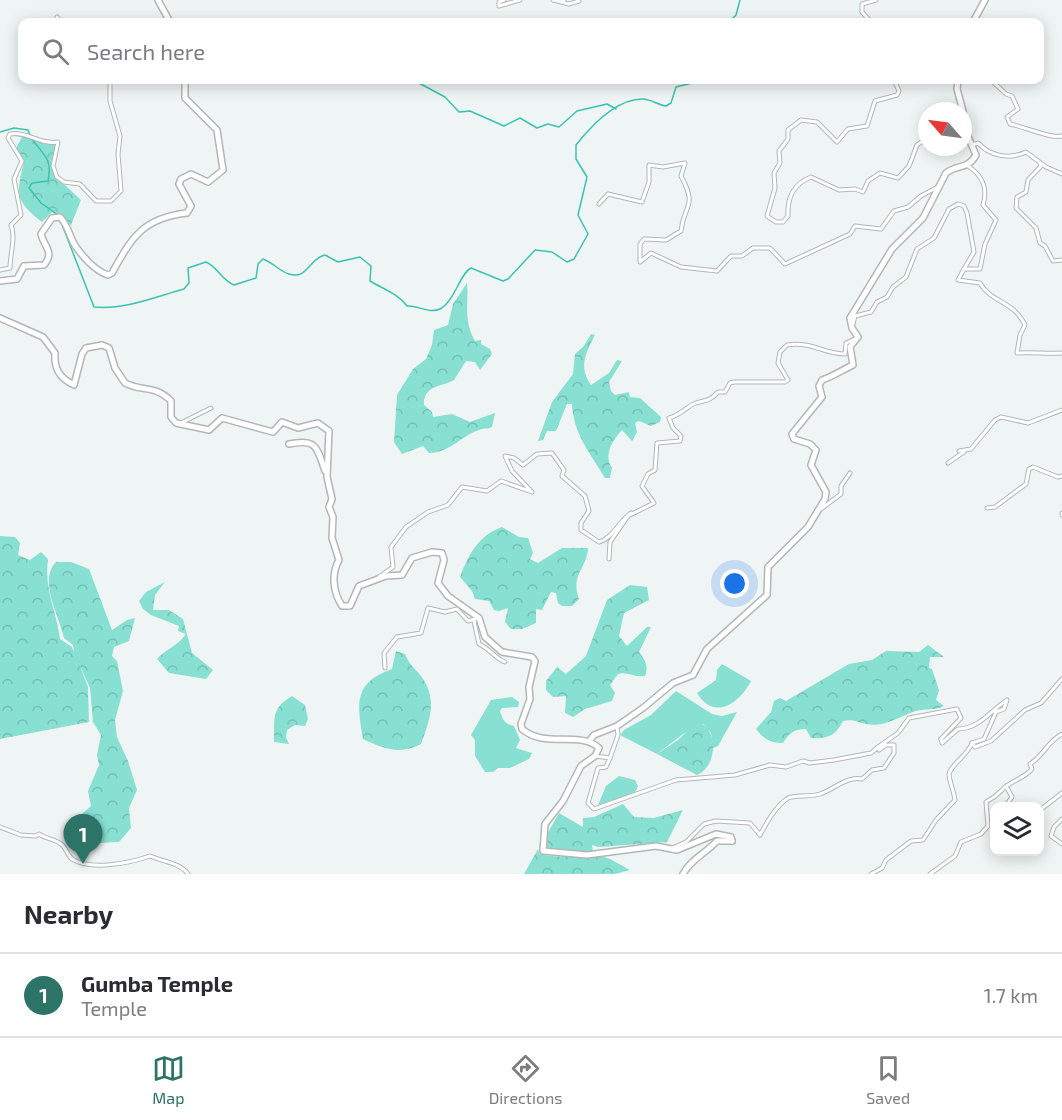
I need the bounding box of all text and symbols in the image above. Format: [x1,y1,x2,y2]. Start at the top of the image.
search box [18,18,1044,84]
icon: search [39,35,72,68]
text: Search here [87,38,205,64]
north arrow [918,102,972,156]
your location [720,569,749,598]
map controls [990,802,1044,856]
button: layers [990,802,1044,856]
pin: 1 [64,814,103,864]
text: Nearby [24,898,113,929]
text: Gumba Temple [81,970,233,996]
text: 1 [39,983,48,1007]
text: 1.7 km [984,983,1038,1007]
text: Temple [81,996,147,1020]
tab: Map [152,1052,185,1107]
tab: Directions [489,1052,562,1107]
tab: Saved [866,1052,910,1107]

